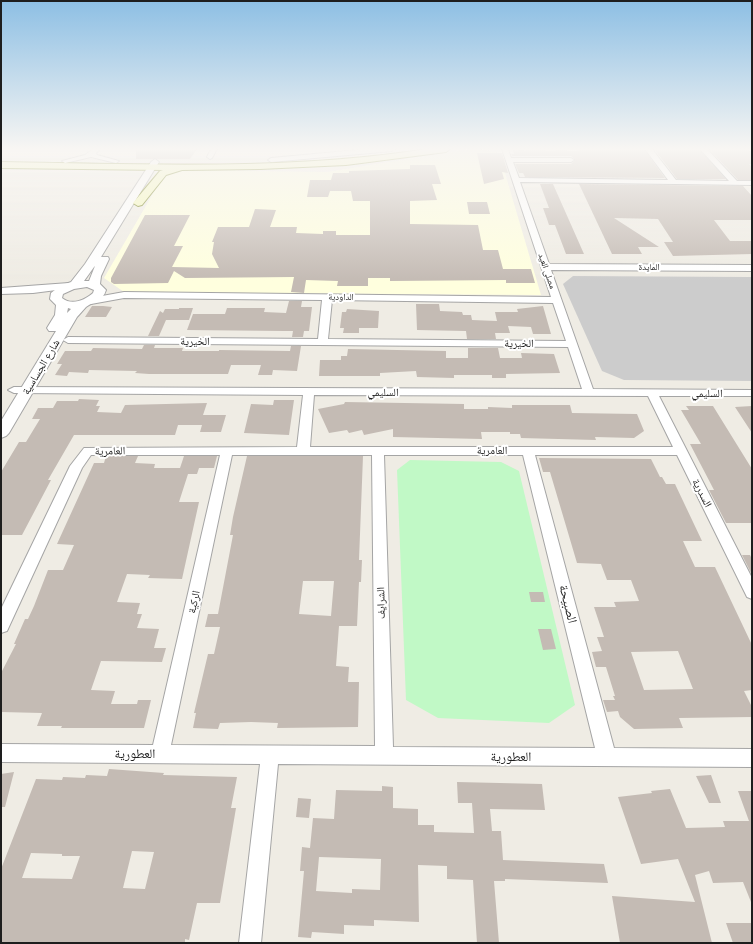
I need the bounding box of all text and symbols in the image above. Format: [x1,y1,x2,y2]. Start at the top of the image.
street label: مصلى العيد [536,252,558,290]
street label: المايدة [638,262,660,272]
street label: الداودية [328,291,354,303]
street label: الخيرية [180,334,210,348]
street label: الخيرية [504,336,534,350]
street label: شارع الجساسية [19,337,63,397]
street label: السليمي [368,385,398,399]
street label: السليمي [692,386,722,400]
street label: العامرية [477,443,507,457]
street label: العامرية [95,444,125,458]
street label: السدرية [689,476,715,510]
street label: الصبيحة [556,583,580,625]
street label: الشرايف [374,587,388,619]
street label: الركية [185,589,203,615]
street label: العطورية [115,746,155,762]
street label: العطورية [491,749,531,765]

